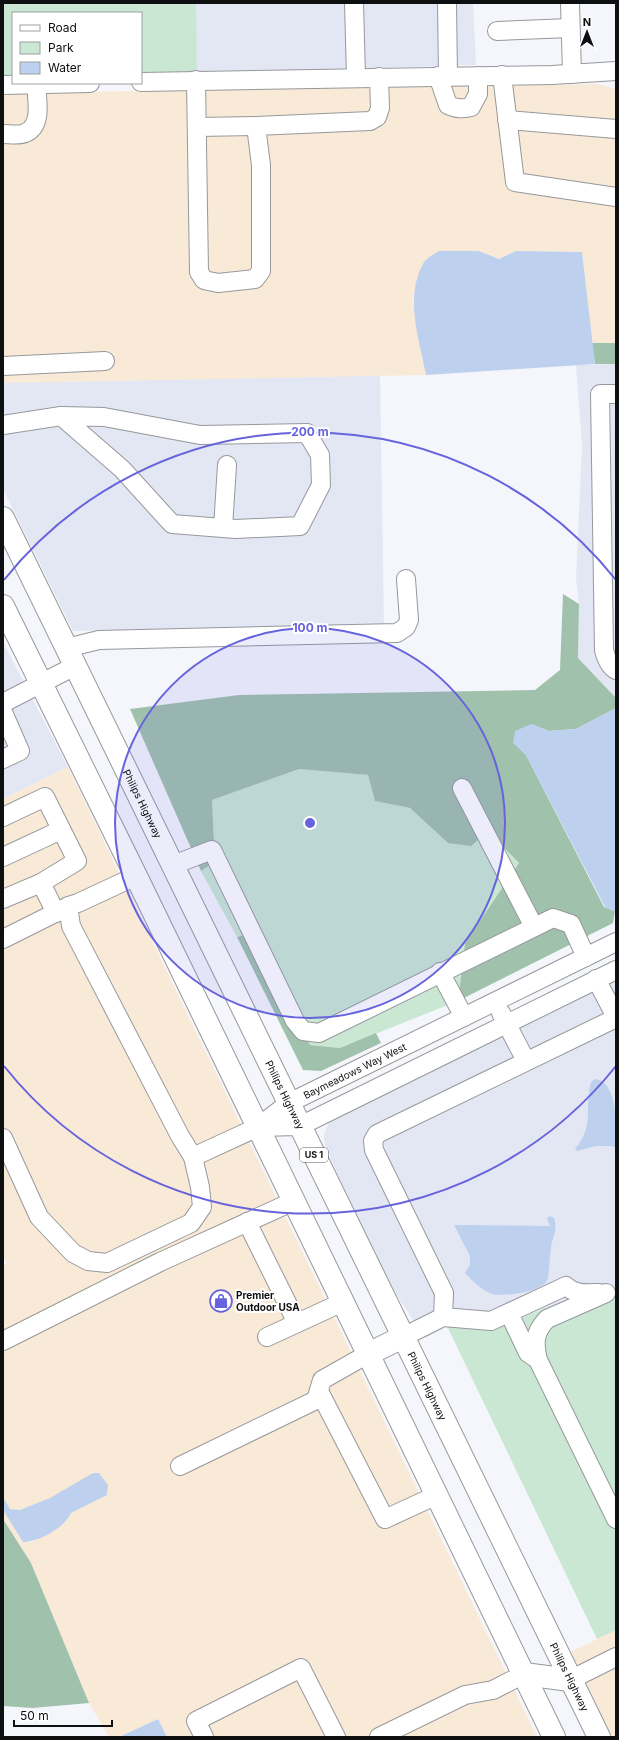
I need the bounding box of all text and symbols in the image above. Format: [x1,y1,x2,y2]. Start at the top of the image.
legend [12,12,142,84]
north arrow [567,12,607,52]
text: N [583,15,591,29]
text: Road [48,20,77,35]
text: Park [48,40,74,55]
text: Water [48,60,82,75]
text: 200 m [291,424,329,439]
text: 100 m [292,620,328,635]
street label: Philips Highway [121,767,165,840]
centre of rings [303,816,317,830]
street label: Baymeadows Way West [301,1040,409,1101]
street label: Philips Highway [263,1058,307,1131]
road number: US 1 [300,1148,328,1162]
shop icon: Premier Outdoor USA [208,1288,234,1314]
place label: Premier Outdoor USA [236,1289,300,1313]
street label: Philips Highway [405,1350,449,1422]
street label: Philips Highway [548,1641,592,1714]
scale bar [14,1702,112,1728]
text: 50 m [20,1708,49,1723]

